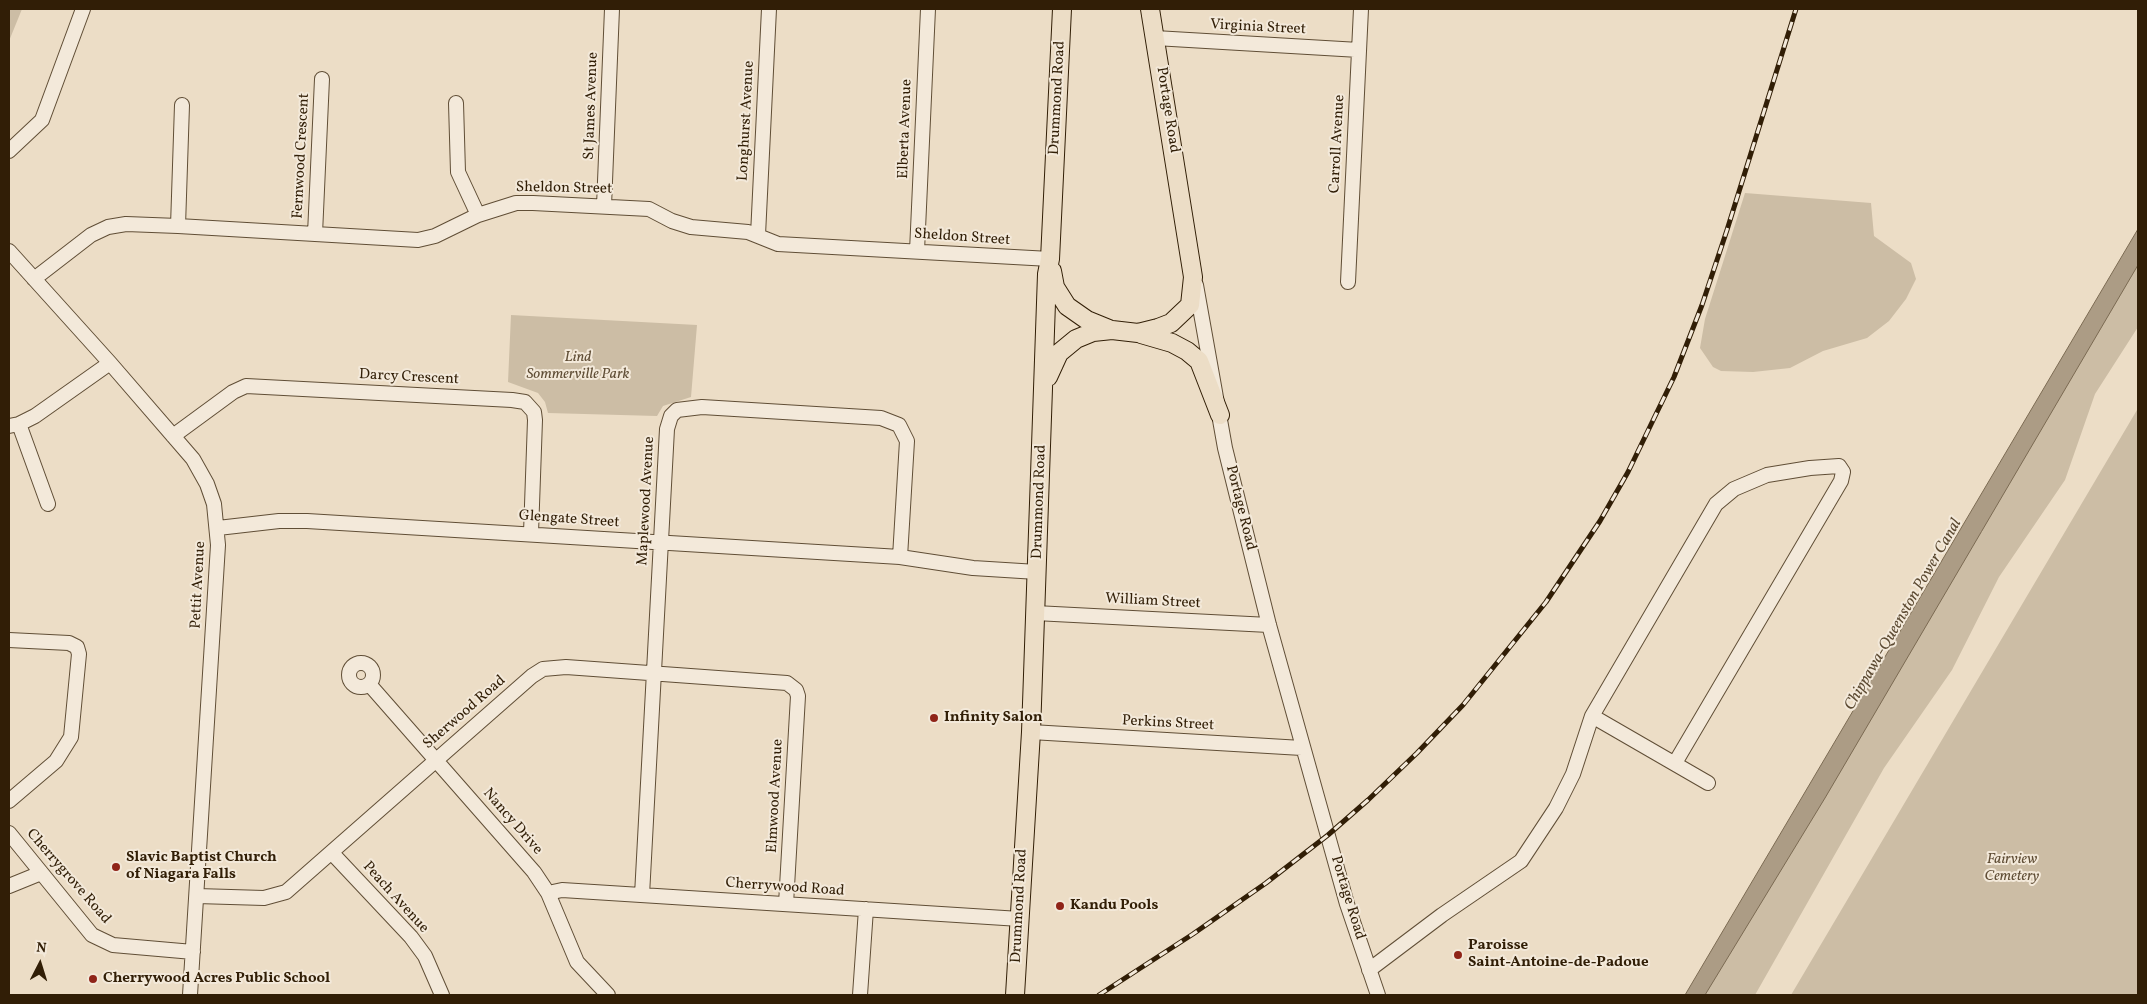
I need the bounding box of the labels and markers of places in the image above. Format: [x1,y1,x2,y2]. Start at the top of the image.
place label: Infinity Salon [944,709,1043,727]
marker: Infinity Salon [928,712,940,724]
place label: Slavic Baptist Church of Niagara Falls [126,849,277,884]
marker: Slavic Baptist Church of Niagara Falls [110,861,122,873]
place label: Kandu Pools [1070,897,1158,915]
marker: Kandu Pools [1054,900,1066,912]
place label: Paroisse Saint-Antoine-de-Padoue [1468,937,1649,972]
marker: Paroisse Saint-Antoine-de-Padoue [1452,949,1464,961]
place label: Cherrywood Acres Public School [103,970,330,988]
marker: Cherrywood Acres Public School [87,973,99,985]

